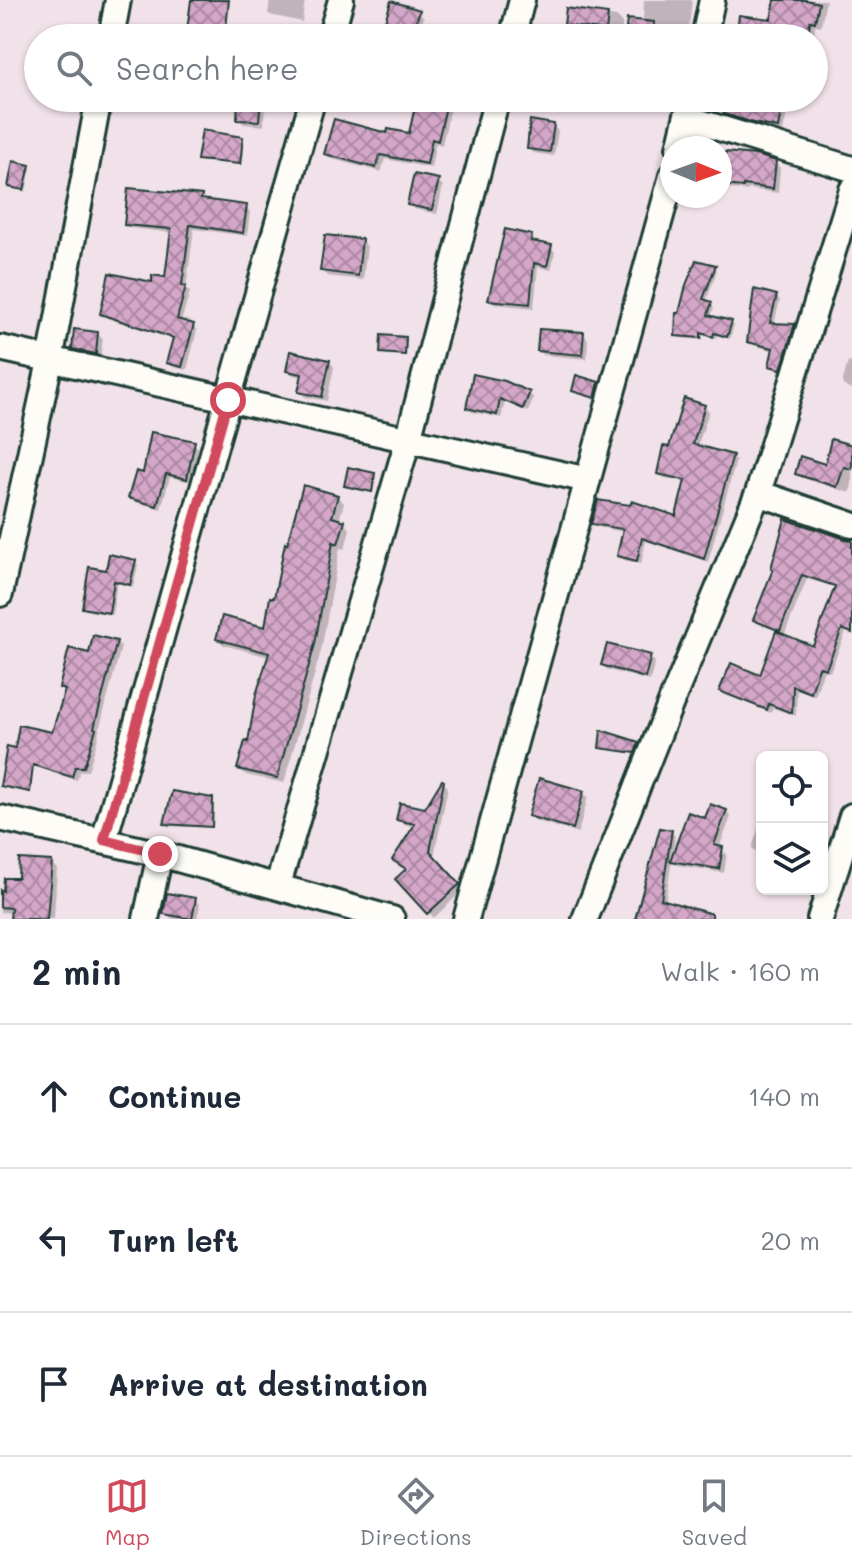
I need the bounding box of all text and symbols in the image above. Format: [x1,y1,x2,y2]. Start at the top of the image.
search box [24,24,828,112]
icon: search [52,46,96,90]
text: Search here [116,48,299,88]
north arrow [660,136,732,208]
route start [210,382,246,418]
map controls [756,751,828,895]
button: locate [756,751,828,823]
button: layers [756,823,828,895]
route end [142,836,178,872]
text: 2 min [32,949,121,994]
text: Walk · 160 m [660,954,820,988]
icon: ahead [32,1074,76,1118]
text: Continue [108,1076,241,1116]
text: 140 m [748,1079,820,1113]
icon: left [32,1218,76,1262]
text: Turn left [108,1220,239,1260]
text: 20 m [760,1223,820,1257]
icon: arrive [32,1362,76,1406]
text: Arrive at destination [108,1364,428,1404]
tab: Map [105,1474,150,1551]
tab: Directions [360,1474,472,1551]
tab: Saved [682,1474,747,1551]

